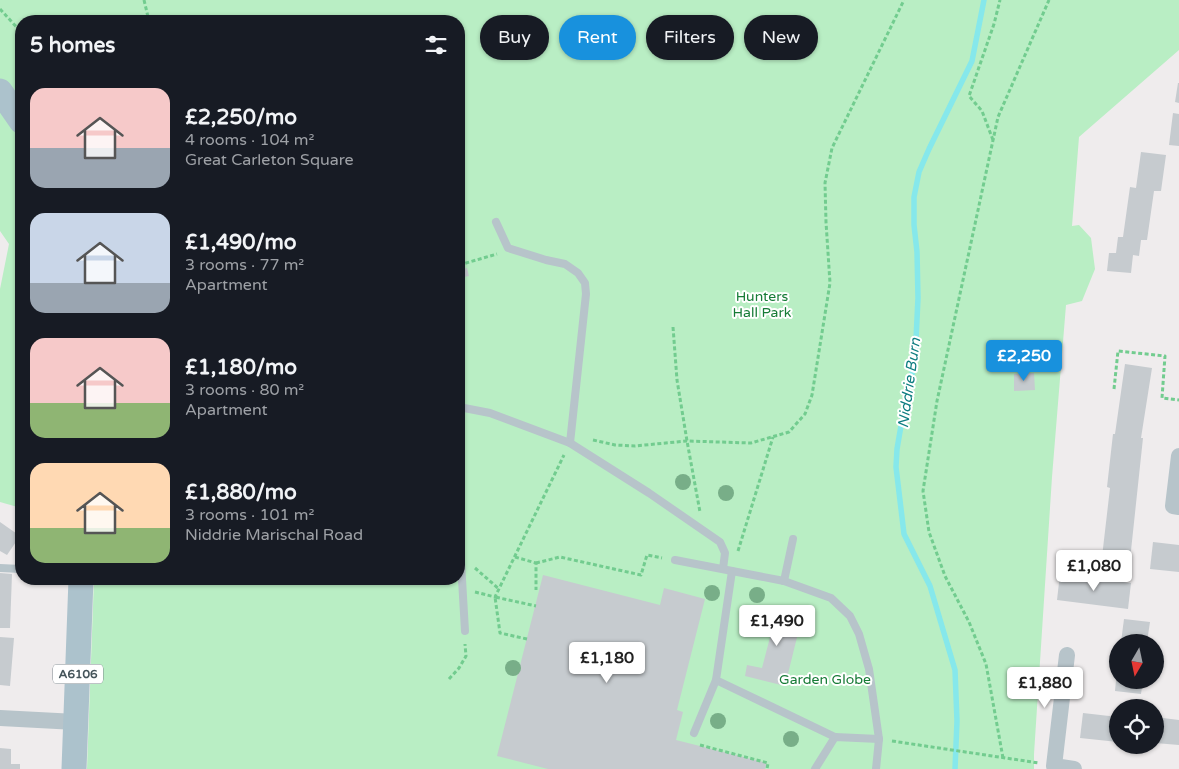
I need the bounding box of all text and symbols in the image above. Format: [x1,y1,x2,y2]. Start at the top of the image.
chip: Buy [480,15,549,60]
chip: Rent [559,15,636,60]
chip: Filters [646,15,734,60]
chip: New [744,15,818,60]
icon: filters [422,31,450,59]
text: 5 homes [30,33,115,58]
text: £2,250/mo [185,105,297,130]
icon: home [70,108,130,168]
text: 4 rooms · 104 m² [185,130,314,150]
text: Great Carleton Square [185,150,354,170]
text: £1,490/mo [185,230,297,255]
icon: home [70,233,130,293]
text: 3 rooms · 77 m² [185,255,304,275]
text: Apartment [185,275,268,295]
park label: Hunters Hall Park [733,288,792,321]
water label: Niddrie Burn [894,336,924,429]
pin: £2,250 [983,340,1065,382]
text: £2,250 [997,346,1051,366]
text: £1,180/mo [185,355,297,380]
icon: home [70,358,130,418]
text: 3 rooms · 80 m² [185,380,304,400]
text: Apartment [185,400,268,420]
text: £1,880/mo [185,480,297,505]
icon: home [70,483,130,543]
text: 3 rooms · 101 m² [185,505,314,525]
text: Niddrie Marischal Road [185,525,363,545]
pin: £1,080 [1053,550,1135,592]
text: £1,080 [1067,556,1121,576]
pin: £1,490 [736,604,818,647]
text: £1,490 [750,611,804,631]
north arrow [1109,634,1164,689]
map controls [1109,634,1164,754]
pin: £1,180 [566,642,648,684]
text: £1,180 [580,648,634,668]
road number: A6106 [53,664,103,684]
pin: £1,880 [1004,666,1086,709]
park label: Garden Globe [779,671,871,688]
text: £1,880 [1018,673,1072,693]
button: locate [1109,699,1164,754]

